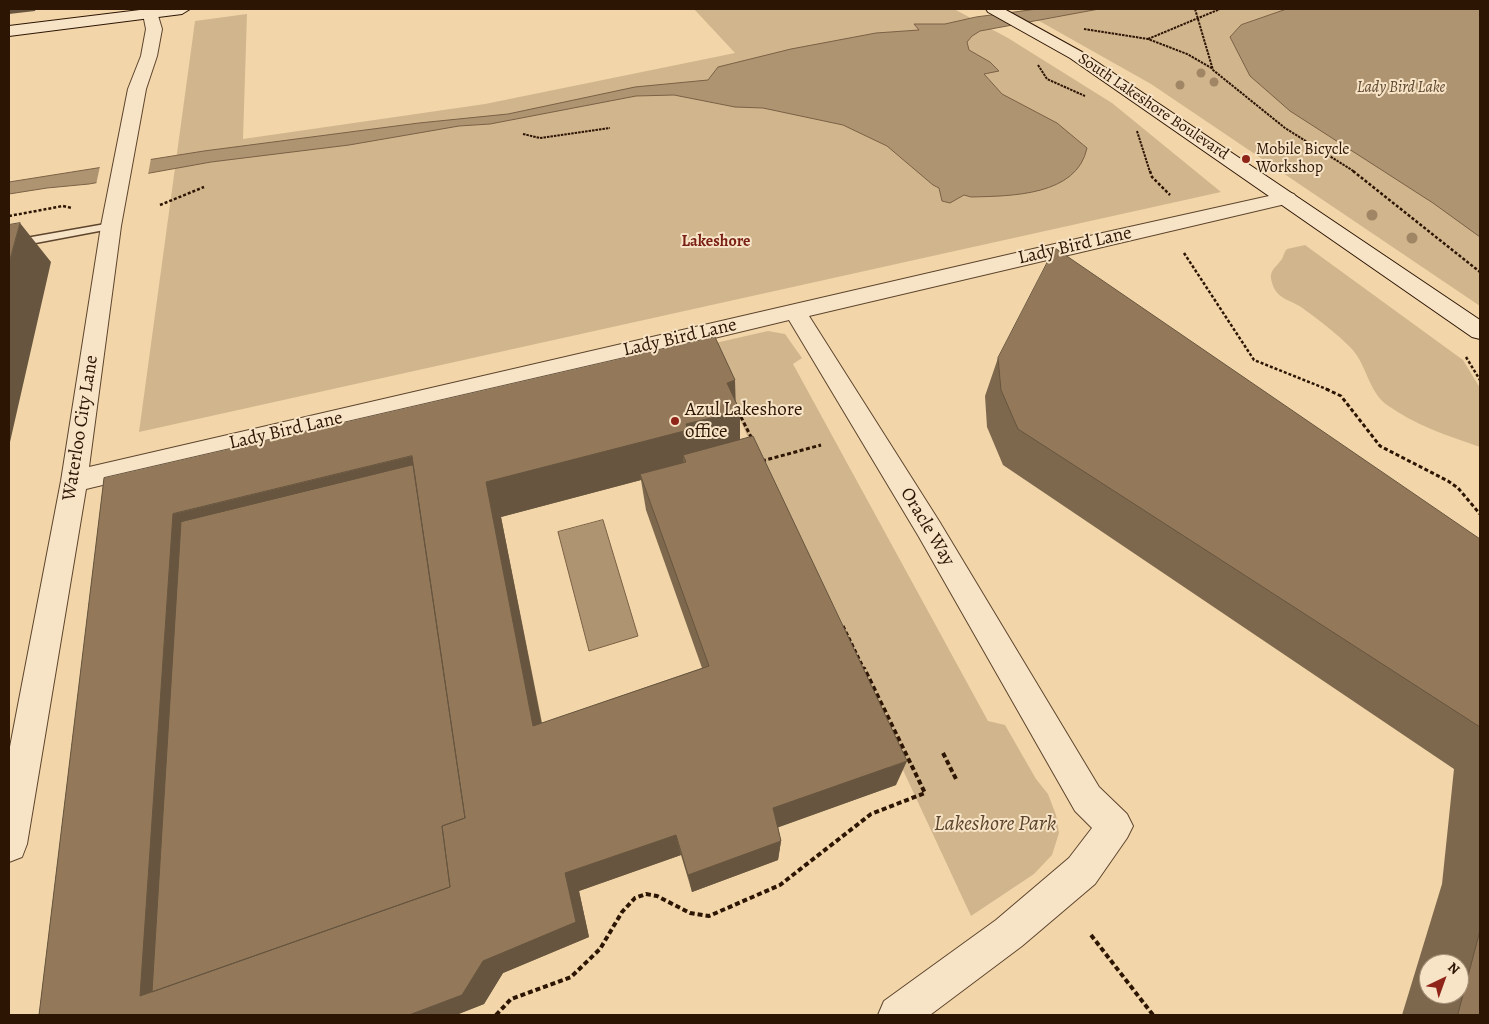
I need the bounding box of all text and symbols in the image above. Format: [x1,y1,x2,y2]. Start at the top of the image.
street label: South Lakeshore Boulevard [1074,49,1232,165]
water label: Lady Bird Lake [1357,78,1445,98]
place label: Mobile Bicycle Workshop [1256,140,1350,178]
marker: Mobile Bicycle Workshop [1240,153,1252,165]
street label: Lady Bird Lane [1016,222,1134,270]
district label: Lakeshore [682,232,750,252]
street label: Lady Bird Lane [621,314,739,362]
street label: Waterloo City Lane [58,354,104,502]
place label: Azul Lakeshore office [685,399,802,443]
street label: Lady Bird Lane [227,407,345,455]
marker: Azul Lakeshore office [669,415,681,427]
street label: Oracle Way [895,484,959,570]
park label: Lakeshore Park [934,812,1056,838]
north arrow [1419,954,1469,1004]
text: N [1444,958,1464,979]

